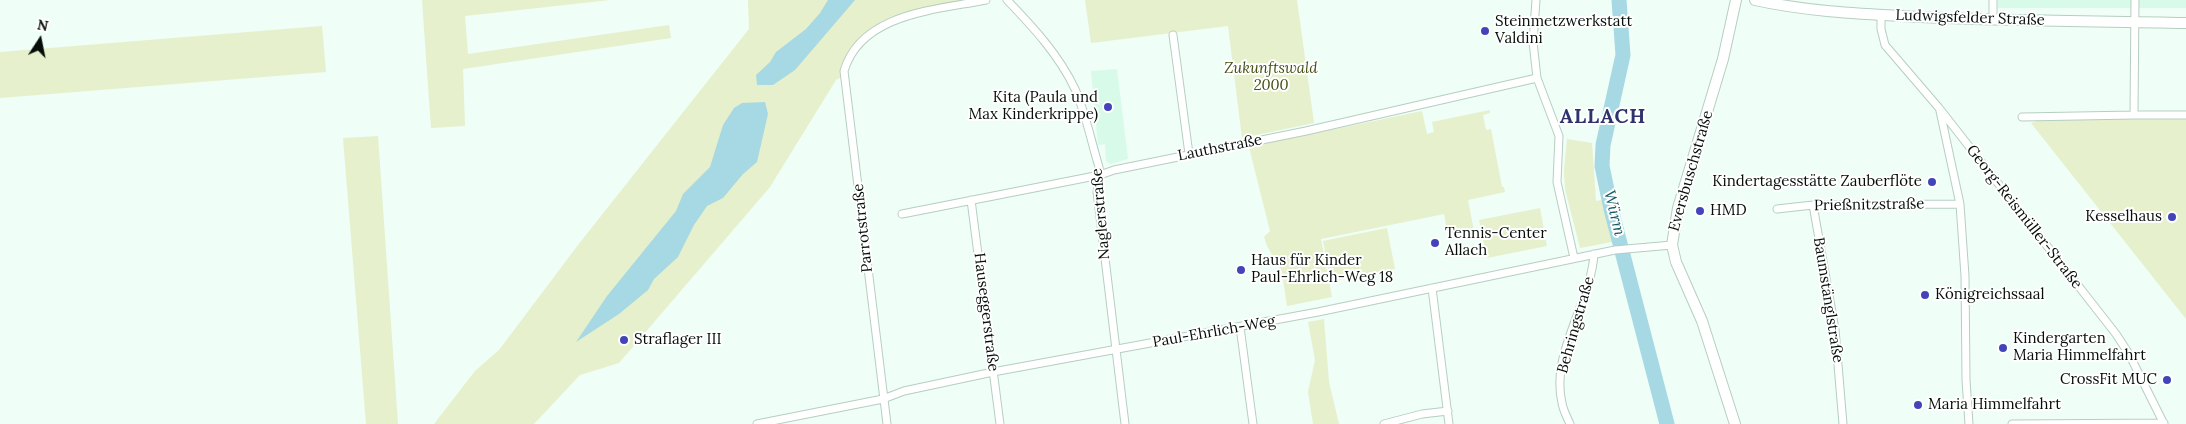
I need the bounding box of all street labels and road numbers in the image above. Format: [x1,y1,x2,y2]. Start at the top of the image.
street label: Ludwigsfelder Straße [1895,6,2045,30]
street label: Eversbuschstraße [1665,108,1717,234]
street label: Lauthstraße [1176,131,1264,165]
street label: Georg-Reismüller-Straße [1962,142,2086,292]
street label: Naglerstraße [1088,168,1114,260]
street label: Parrotstraße [849,183,877,273]
street label: Prießnitzstraße [1814,195,1924,215]
street label: Baumstänglstraße [1809,236,1847,364]
street label: Hauseggerstraße [970,252,1002,372]
street label: Behringstraße [1554,275,1598,375]
street label: Paul-Ehrlich-Weg [1151,312,1277,352]

